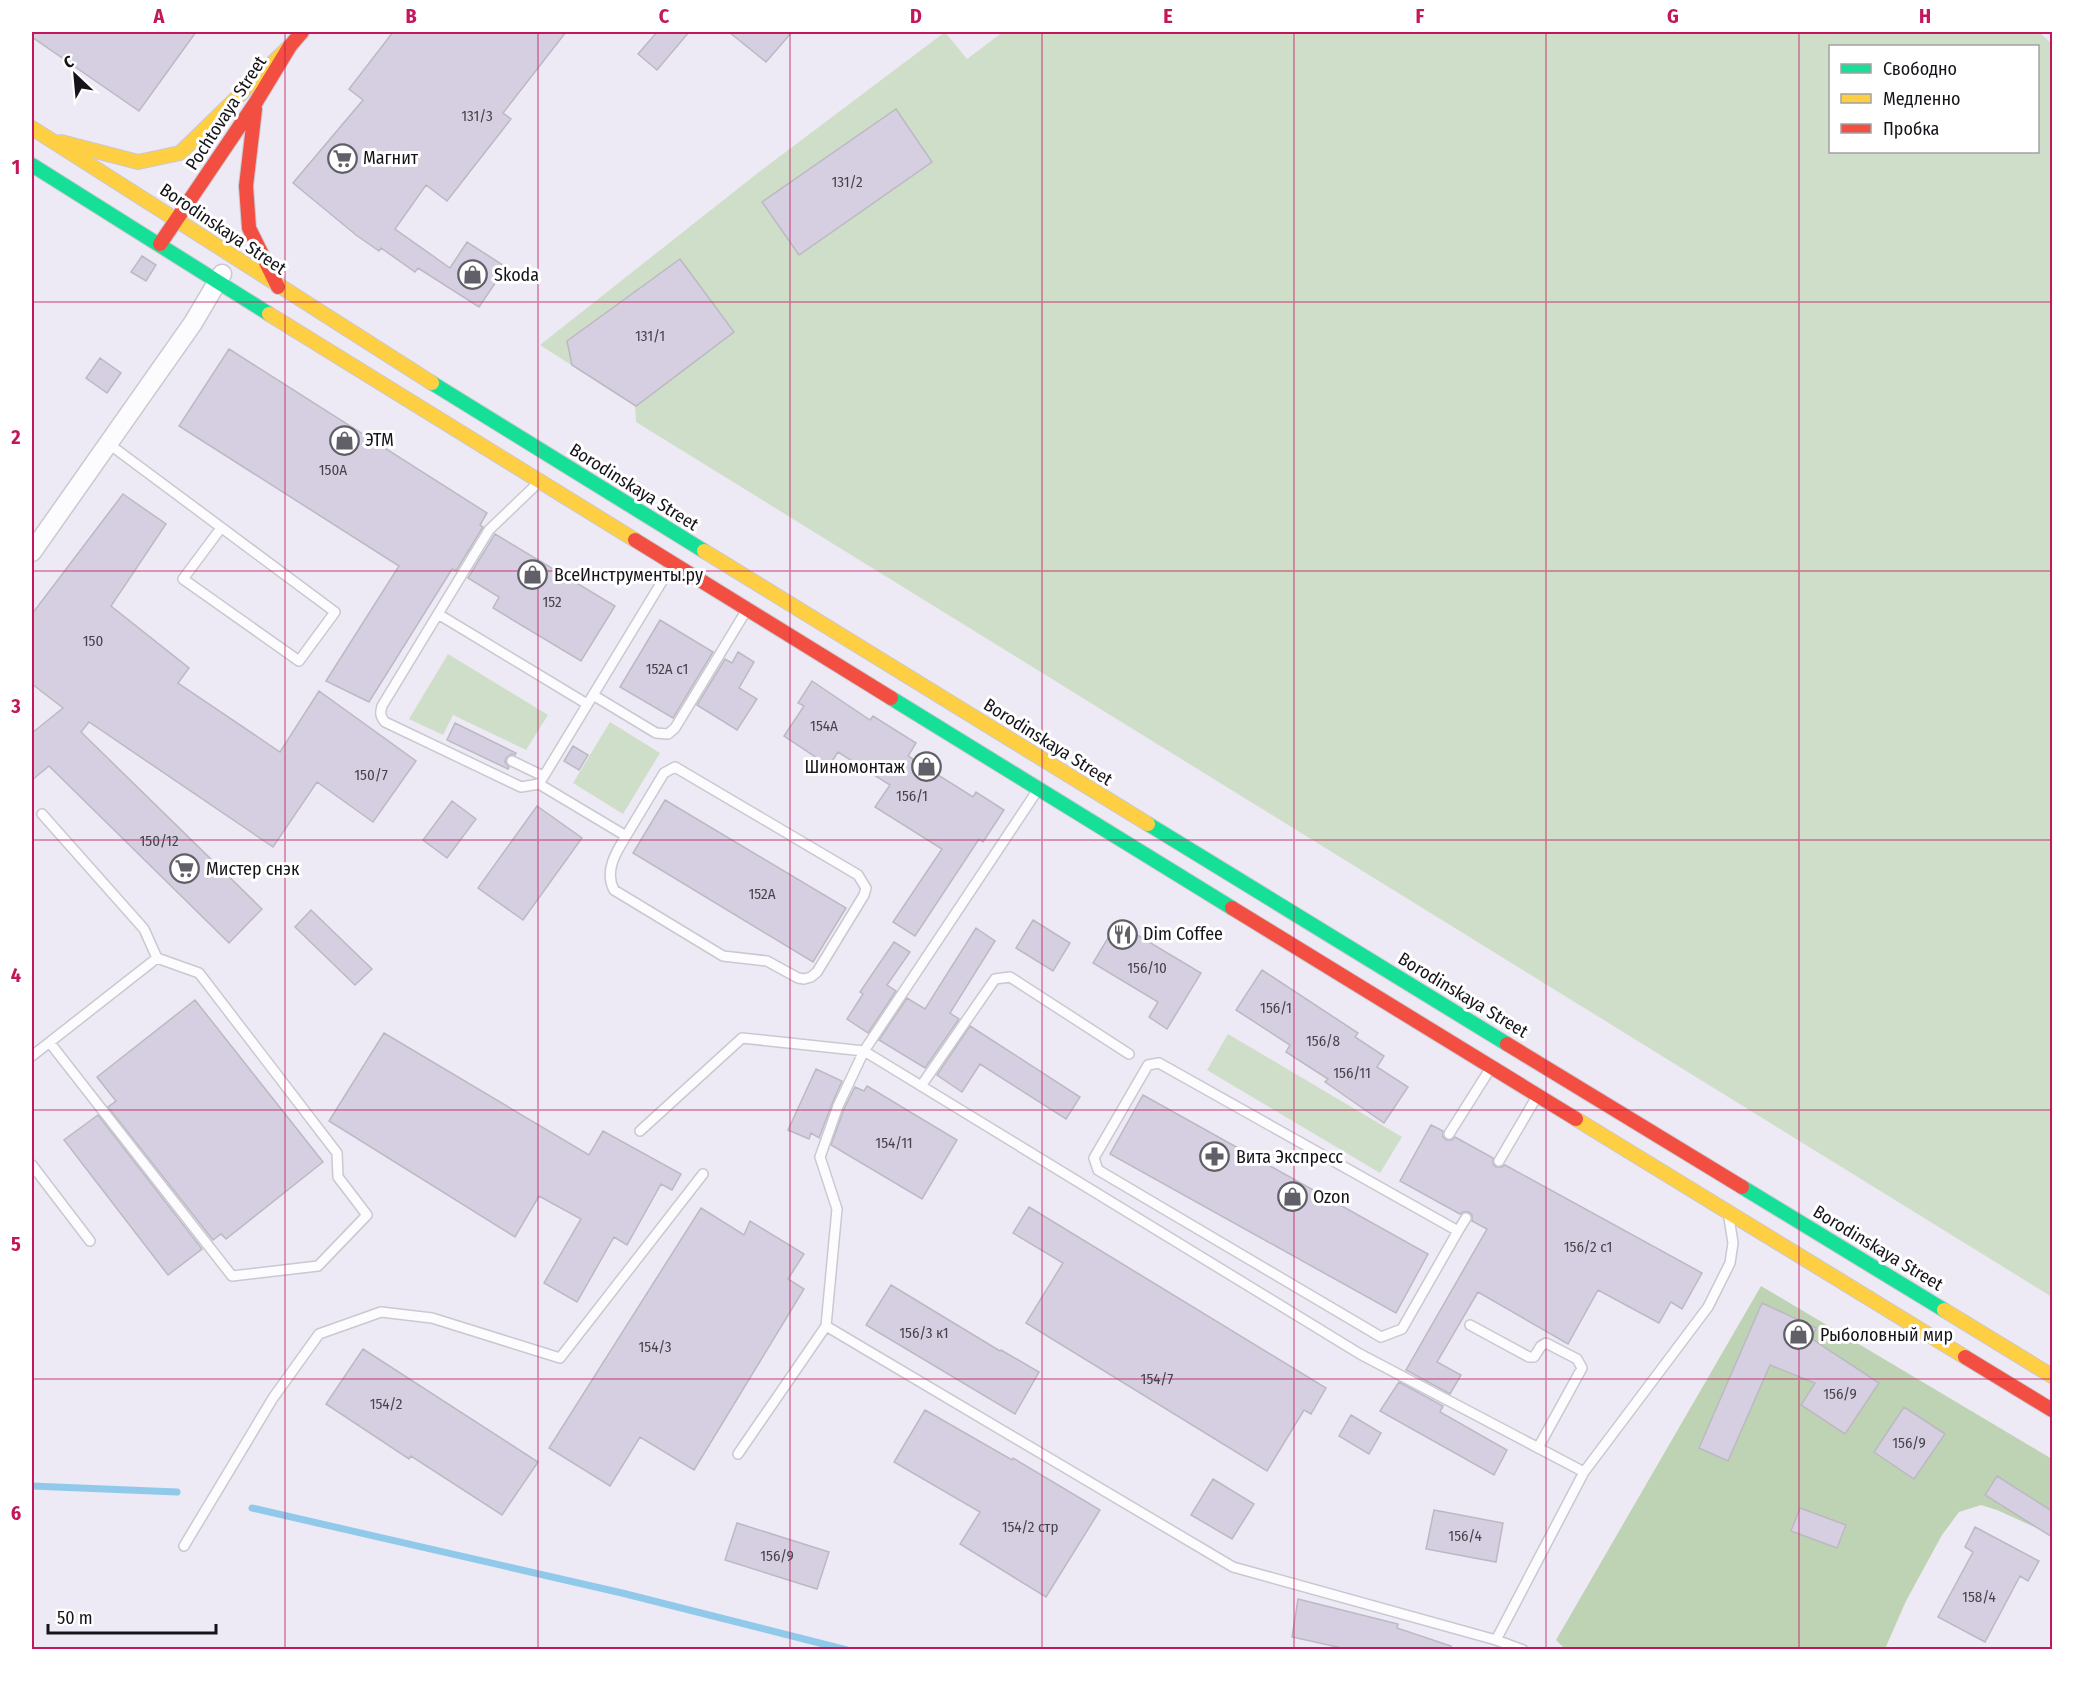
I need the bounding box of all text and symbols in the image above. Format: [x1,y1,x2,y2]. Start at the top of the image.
text: A [153,4,166,28]
text: B [405,4,417,28]
text: C [659,4,670,28]
text: D [910,4,922,28]
text: E [1163,4,1173,28]
text: F [1416,4,1425,28]
text: G [1667,4,1679,28]
text: H [1919,4,1931,28]
north arrow [45,45,105,105]
legend [1829,45,2039,153]
text: С [61,51,77,72]
street label: Pochtovaya Street [181,52,271,174]
text: Свободно [1883,58,1957,80]
text: Медленно [1883,88,1961,110]
house number: 131/3 [461,107,493,125]
text: Пробка [1883,118,1939,140]
supermarket icon: Магнит [326,142,358,174]
place label: Магнит [363,147,419,169]
text: 1 [12,155,20,179]
house number: 131/2 [831,173,863,191]
street label: Borodinskaya Street [156,179,290,279]
shop icon: Skoda [457,259,489,291]
place label: Skoda [494,264,539,286]
house number: 131/1 [635,327,665,345]
shop icon: ЭТМ [328,424,360,456]
text: 2 [10,425,21,449]
place label: ЭТМ [365,429,394,451]
street label: Borodinskaya Street [566,439,703,536]
house number: 150А [319,461,347,479]
shop icon: ВсеИнструменты.ру [517,559,549,591]
place label: ВсеИнструменты.ру [554,564,703,586]
house number: 152 [542,593,562,611]
house number: 150 [83,632,103,650]
house number: 152А с1 [646,660,688,678]
text: 3 [10,694,21,718]
street label: Borodinskaya Street [980,694,1117,791]
house number: 154А [810,717,838,735]
shop icon: Шиномонтаж [910,751,942,783]
place label: Шиномонтаж [804,756,905,778]
house number: 150/7 [354,766,388,784]
house number: 156/1 [896,787,928,805]
house number: 150/12 [139,832,179,850]
supermarket icon: Мистер снэк [169,853,201,885]
place label: Мистер снэк [206,858,300,880]
house number: 152А [748,885,776,903]
restaurant icon: Dim Coffee [1106,918,1138,950]
place label: Dim Coffee [1143,923,1223,945]
street label: Borodinskaya Street [1394,948,1532,1043]
house number: 156/10 [1127,959,1167,977]
text: 4 [11,963,21,987]
house number: 156/1 [1260,999,1292,1017]
house number: 156/8 [1306,1032,1340,1050]
house number: 156/11 [1333,1064,1371,1082]
house number: 154/11 [875,1134,913,1152]
pharmacy icon: Вита Экспресс [1199,1141,1231,1173]
place label: Вита Экспресс [1236,1146,1343,1168]
shop icon: Ozon [1276,1181,1308,1213]
place label: Ozon [1313,1186,1350,1208]
street label: Borodinskaya Street [1809,1201,1947,1296]
text: 5 [11,1232,21,1256]
house number: 156/2 с1 [1564,1238,1612,1256]
shop icon: Рыболовный мир [1783,1319,1815,1351]
house number: 156/3 к1 [899,1324,949,1342]
place label: Рыболовный мир [1820,1324,1953,1346]
house number: 154/3 [638,1338,672,1356]
house number: 154/7 [1141,1370,1173,1388]
house number: 156/9 [1823,1385,1857,1403]
house number: 154/2 [370,1395,403,1413]
house number: 156/9 [1892,1434,1926,1452]
text: 6 [11,1501,21,1525]
house number: 154/2 стр [1002,1518,1058,1536]
house number: 156/4 [1448,1527,1482,1545]
house number: 156/9 [760,1547,794,1565]
house number: 158/4 [1962,1588,1996,1606]
scale bar [48,1597,216,1635]
text: 50 m [57,1607,93,1629]

